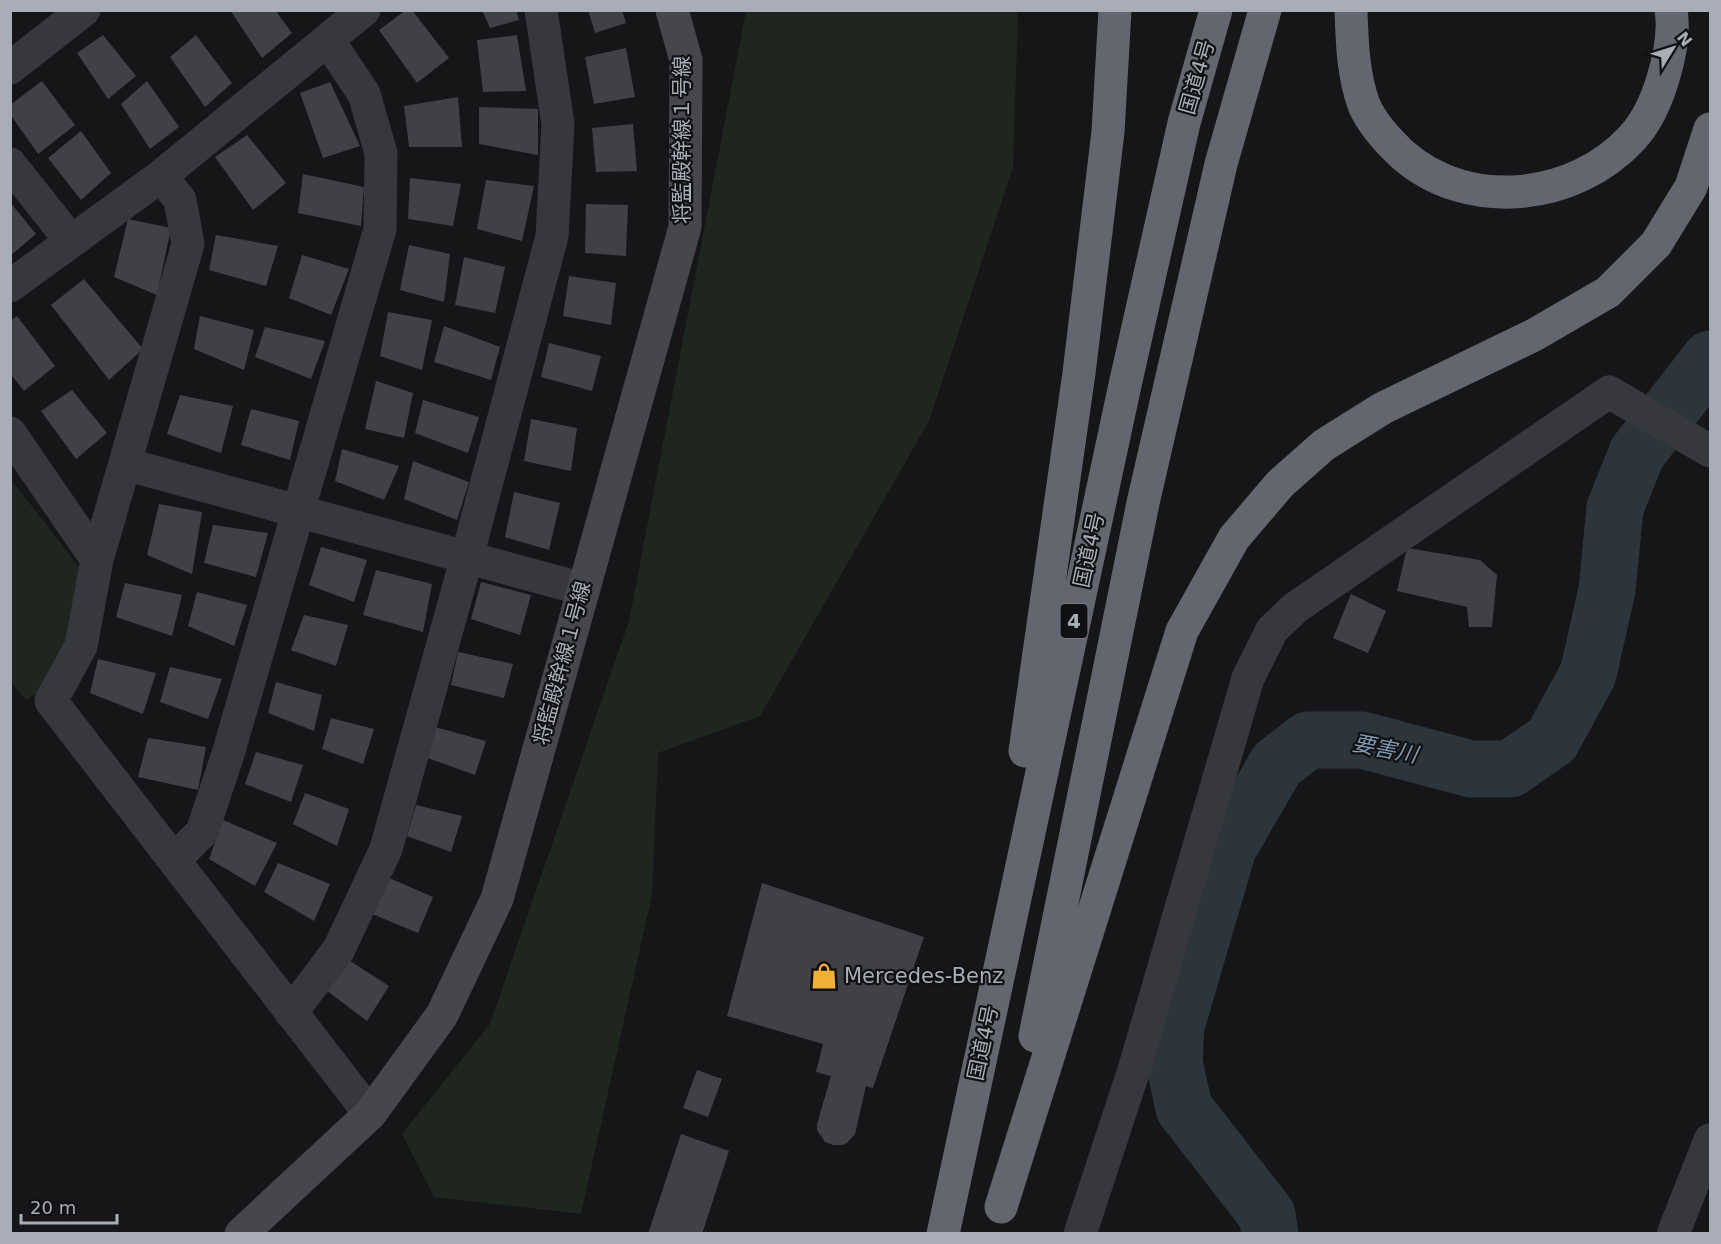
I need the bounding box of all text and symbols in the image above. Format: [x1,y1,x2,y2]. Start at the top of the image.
north arrow [1643,18,1703,78]
text: N [1673,28,1696,50]
street label: 国道4号 [1175,37,1219,117]
street label: 将監殿幹線１号線 [670,56,694,224]
street label: 国道4号 [1069,510,1109,590]
street label: 将監殿幹線１号線 [529,579,595,747]
road number: 4 [1060,604,1088,638]
water label: 要害川 [1350,730,1422,768]
shop icon: Mercedes-Benz [809,961,839,991]
place label: Mercedes-Benz [844,964,1003,988]
street label: 国道4号 [963,1003,1003,1083]
scale bar [21,1187,117,1225]
text: 20 m [30,1197,76,1218]

